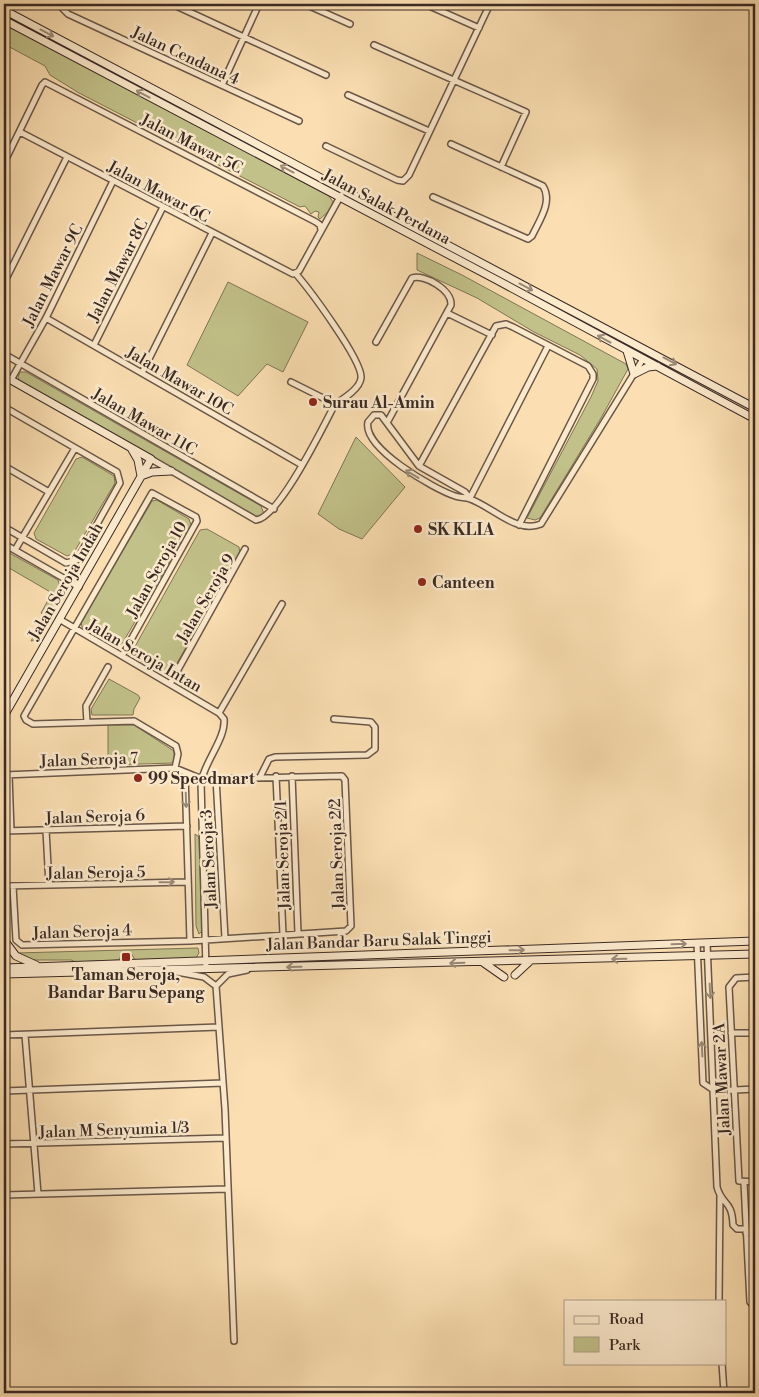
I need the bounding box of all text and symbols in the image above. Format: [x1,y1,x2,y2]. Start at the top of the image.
street label: Jalan Cendana 4 [128,22,243,90]
one-way arrow [39,28,54,38]
one-way arrow [136,89,151,99]
street label: Jalan Mawar 5C [136,109,246,178]
street label: Jalan Mawar 6C [103,156,213,227]
one-way arrow [280,164,295,173]
street label: Jalan Salak Perdana [318,164,455,249]
street label: Jalan Mawar 8C [83,216,152,326]
street label: Jalan Mawar 9C [18,221,87,331]
one-way arrow [518,282,533,292]
one-way arrow [597,333,612,343]
street label: Jalan Mawar 10C [122,342,237,420]
one-way arrow [662,357,677,367]
street label: Jalan Mawar 11C [88,383,200,460]
place label: Surau Al-Amin [323,393,435,413]
marker: Surau Al-Amin [307,396,319,408]
one-way arrow [406,469,420,479]
street label: Jalan Seroja 10 [122,518,192,622]
street label: Jalan Seroja Indah [24,519,108,645]
place label: SK KLIA [428,520,495,540]
marker: SK KLIA [412,523,424,535]
street label: Jalan Seroja 9 [172,550,240,648]
place label: Canteen [432,573,495,593]
marker: Canteen [416,576,428,588]
street label: Jalan Seroja Intan [83,614,206,697]
street label: Jalan Seroja 7 [39,748,138,772]
place label: 99 Speedmart [148,769,255,789]
marker: 99 Speedmart [132,772,144,784]
one-way arrow [181,791,190,807]
street label: Jalan Seroja 2/2 [325,798,349,911]
street label: Jalan Seroja 2/1 [271,800,295,911]
street label: Jalan Seroja 6 [44,805,146,829]
street label: Jalan Seroja 3 [196,809,222,910]
street label: Jalan Seroja 5 [45,862,146,884]
one-way arrow [158,878,174,887]
street label: Jalan Seroja 4 [31,920,133,944]
street label: Jalan Bandar Baru Salak Tinggi [265,927,492,955]
one-way arrow [671,939,687,949]
one-way arrow [509,945,525,954]
marker: Taman Seroja, Bandar Baru Sepang [120,951,132,963]
one-way arrow [611,954,627,963]
one-way arrow [449,958,465,967]
one-way arrow [286,962,302,972]
place label: Taman Seroja, Bandar Baru Sepang [48,965,205,1003]
one-way arrow [705,983,715,999]
street label: Jalan Mawar 2A [709,1021,735,1137]
one-way arrow [697,1041,706,1057]
street label: Jalan M Senyumia 1/3 [37,1117,190,1143]
legend [564,1300,726,1364]
text: Road [609,1310,644,1329]
text: Park [609,1336,641,1355]

